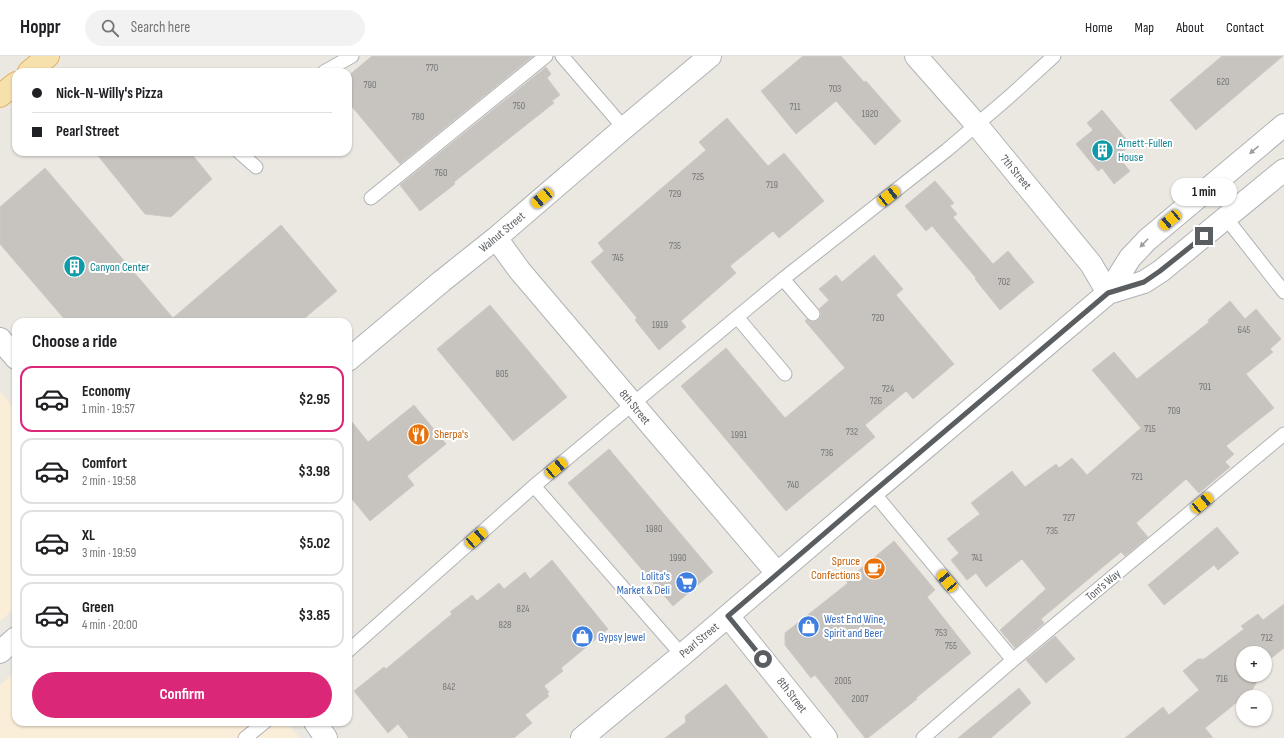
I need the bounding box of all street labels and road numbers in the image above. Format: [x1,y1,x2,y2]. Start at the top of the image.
street label: 7th Street [997,152,1035,193]
street label: Walnut Street [476,209,529,256]
street label: 8th Street [616,387,654,428]
street label: Tom's Way [1083,566,1124,604]
street label: Pearl Street [676,619,723,661]
street label: 8th Street [773,674,810,716]

